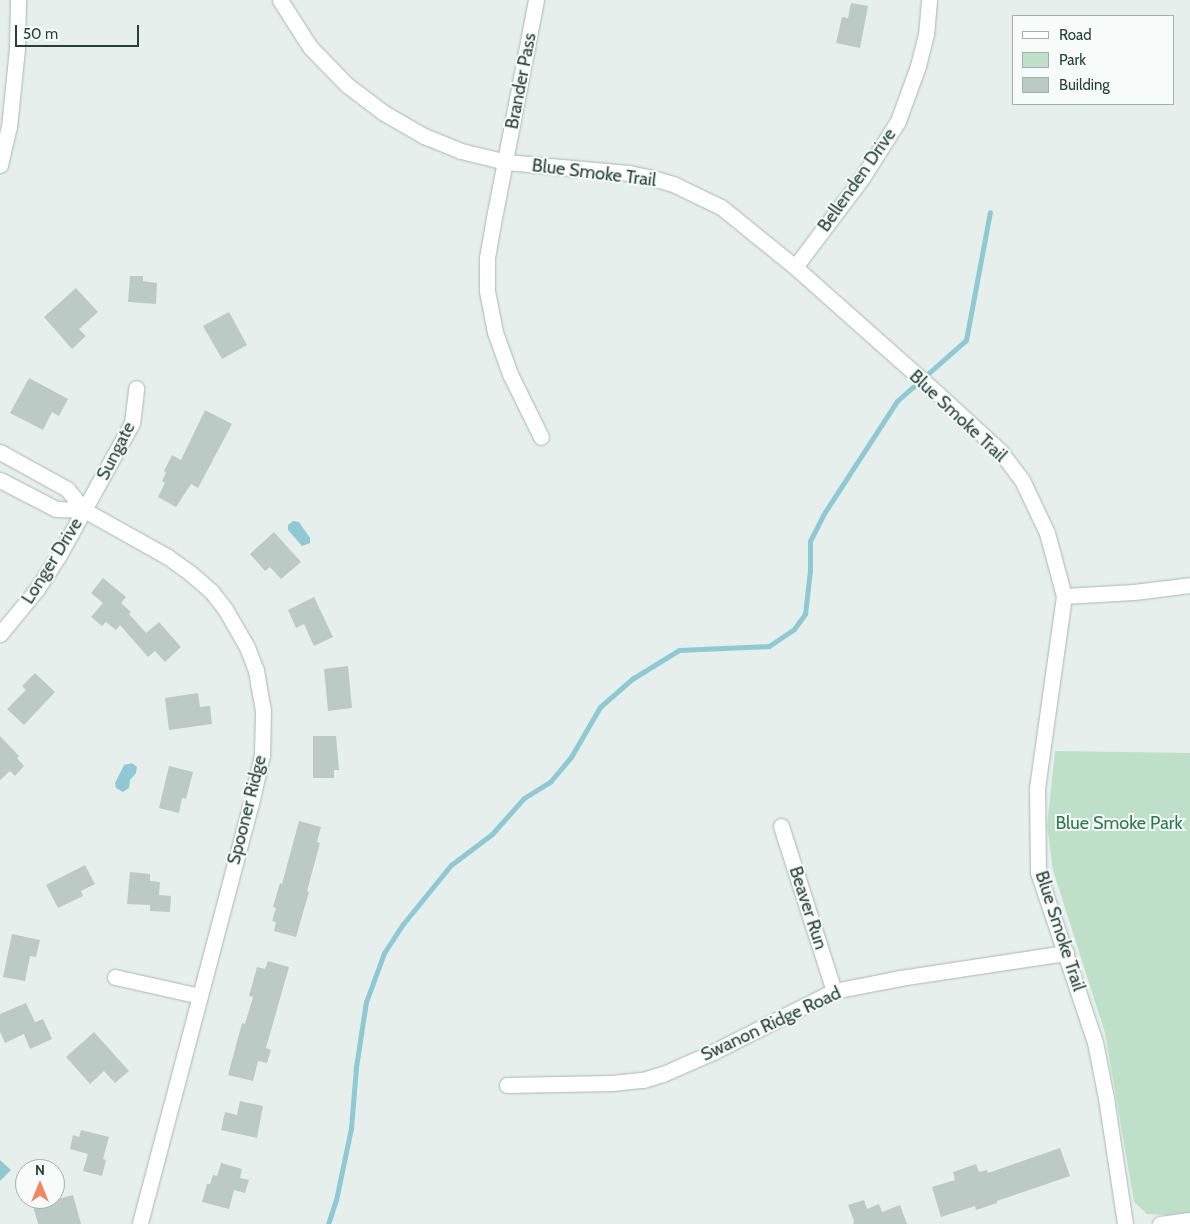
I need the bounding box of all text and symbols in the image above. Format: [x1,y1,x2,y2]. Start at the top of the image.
scale bar [18,15,141,47]
legend [1012,15,1175,105]
text: 50 m [23,25,58,43]
text: Road [1059,26,1092,44]
street label: Brander Pass [501,31,541,131]
text: Park [1059,51,1086,69]
text: Building [1059,76,1110,94]
street label: Bellenden Drive [813,124,901,236]
street label: Blue Smoke Trail [531,155,657,191]
street label: Blue Smoke Trail [905,366,1011,466]
street label: Sungate [92,418,140,484]
street label: Longer Drive [17,514,87,608]
street label: Spooner Ridge [223,753,271,867]
park label: Blue Smoke Park [1055,812,1183,834]
street label: Beaver Run [784,864,832,952]
street label: Blue Smoke Trail [1030,868,1090,994]
street label: Swanon Ridge Road [698,982,844,1066]
north arrow [15,1159,65,1209]
text: N [35,1161,45,1179]

